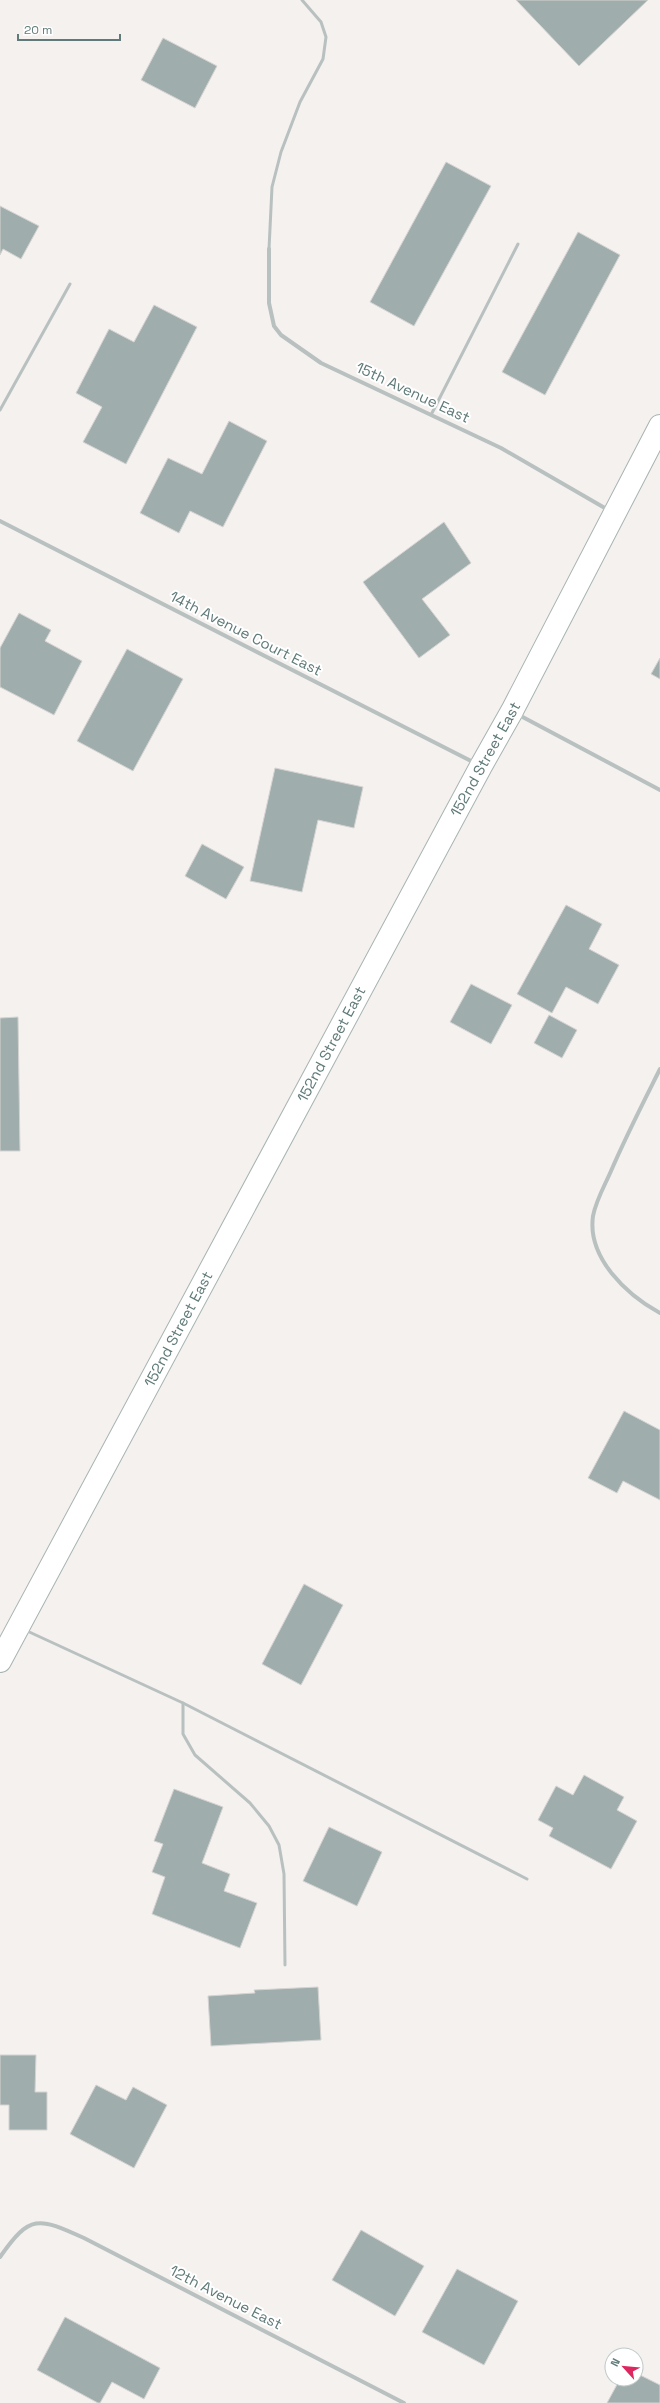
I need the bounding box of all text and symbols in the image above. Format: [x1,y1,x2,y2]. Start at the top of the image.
scale bar [18,16,120,42]
text: 20 m [24,22,52,38]
street label: 15th Avenue East [353,357,473,427]
street label: 14th Avenue Court East [167,586,325,680]
street label: 152nd Street East [446,698,524,820]
street label: 152nd Street East [293,983,370,1105]
street label: 152nd Street East [140,1268,217,1390]
street label: 12th Avenue East [167,2260,285,2334]
north arrow [604,2347,644,2387]
text: N [607,2356,623,2369]

